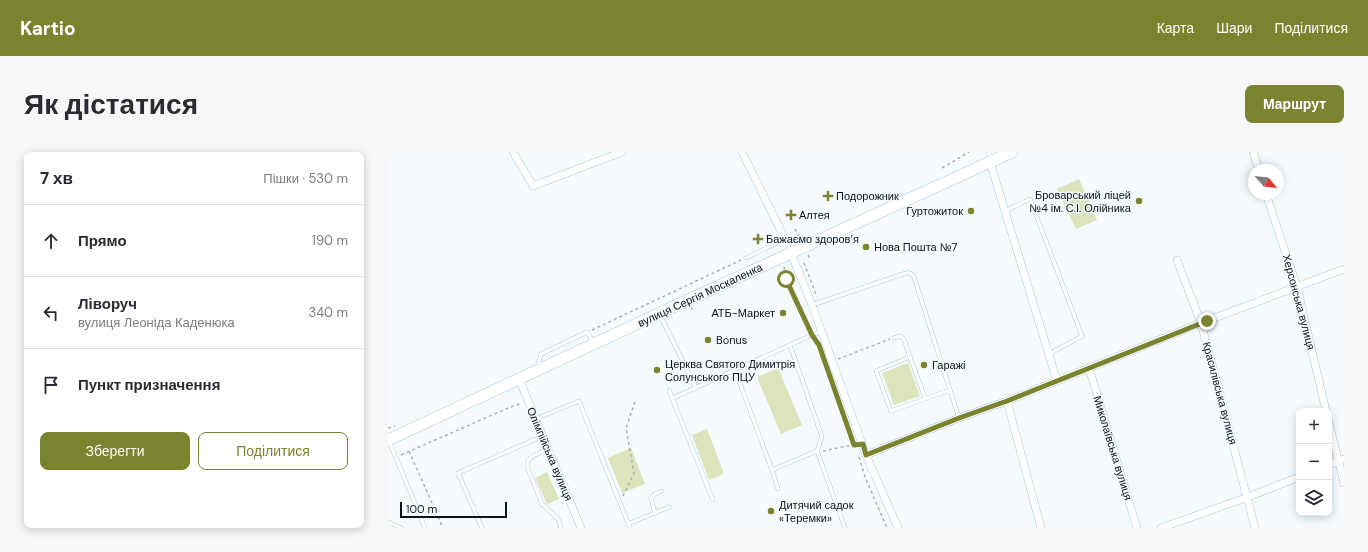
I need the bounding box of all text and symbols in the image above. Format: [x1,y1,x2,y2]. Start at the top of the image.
text: Kartio [20,16,76,41]
text: Карта [1157,19,1194,37]
text: Шари [1216,19,1252,37]
text: Поділитися [1274,19,1348,37]
button: Маршрут [1245,85,1344,123]
text: Як дістатися [24,86,198,123]
north arrow [1248,164,1284,200]
text: 7 хв [40,167,73,189]
text: Пішки · 530 m [263,170,348,187]
place label: Броварський ліцей №4 ім. С.І. Олійника [1029,188,1132,215]
place label: Подорожник [836,189,899,203]
marker: Подорожник [823,191,833,201]
marker: Броварський ліцей №4 ім. С.І. Олійника [1134,196,1144,206]
place label: Гуртожиток [906,204,963,218]
marker: Гуртожиток [966,206,976,216]
place label: Алтея [799,208,830,222]
marker: Алтея [786,210,796,220]
icon: ahead [40,230,62,252]
text: Прямо [78,231,127,251]
text: 190 m [312,232,348,249]
place label: Бажаємо здоровʼя [766,232,859,246]
marker: Бажаємо здоровʼя [753,234,763,244]
place label: Нова Пошта №7 [874,240,957,254]
marker: Нова Пошта №7 [861,242,871,252]
street label: Херсонська вулиця [1280,253,1319,351]
street label: вулиця Сергія Москаленка [635,260,765,330]
route start [777,270,795,288]
text: Ліворуч [78,294,137,314]
icon: left [40,302,62,324]
text: 340 m [308,304,348,321]
place label: АТБ-Маркет [711,306,775,320]
marker: АТБ-Маркет [778,308,788,318]
route end [1198,312,1216,330]
text: вулиця Леоніда Каденюка [78,314,235,331]
place label: Bonus [716,333,747,347]
marker: Bonus [703,335,713,345]
street label: Красилівська вулиця [1200,340,1240,446]
place label: Церква Святого Димитрія Солунського ПЦУ [665,357,795,384]
place label: Гаражі [932,358,966,372]
marker: Гаражі [919,360,929,370]
marker: Церква Святого Димитрія Солунського ПЦУ [652,365,662,375]
icon: arrive [40,374,62,396]
text: Пункт призначення [78,375,220,395]
street label: Миколаївська вулиця [1090,394,1136,502]
street label: Олімпійська вулиця [524,405,576,503]
map controls [1296,408,1332,516]
button: + [1296,408,1332,444]
button: Зберегти [40,432,190,470]
button: Поділитися [198,432,348,470]
button: − [1296,444,1332,480]
button: layers [1296,480,1332,516]
place label: Дитячий садок «Теремки» [779,498,854,525]
scale bar [400,500,507,519]
text: 100 m [406,502,437,516]
marker: Дитячий садок «Теремки» [766,506,776,516]

